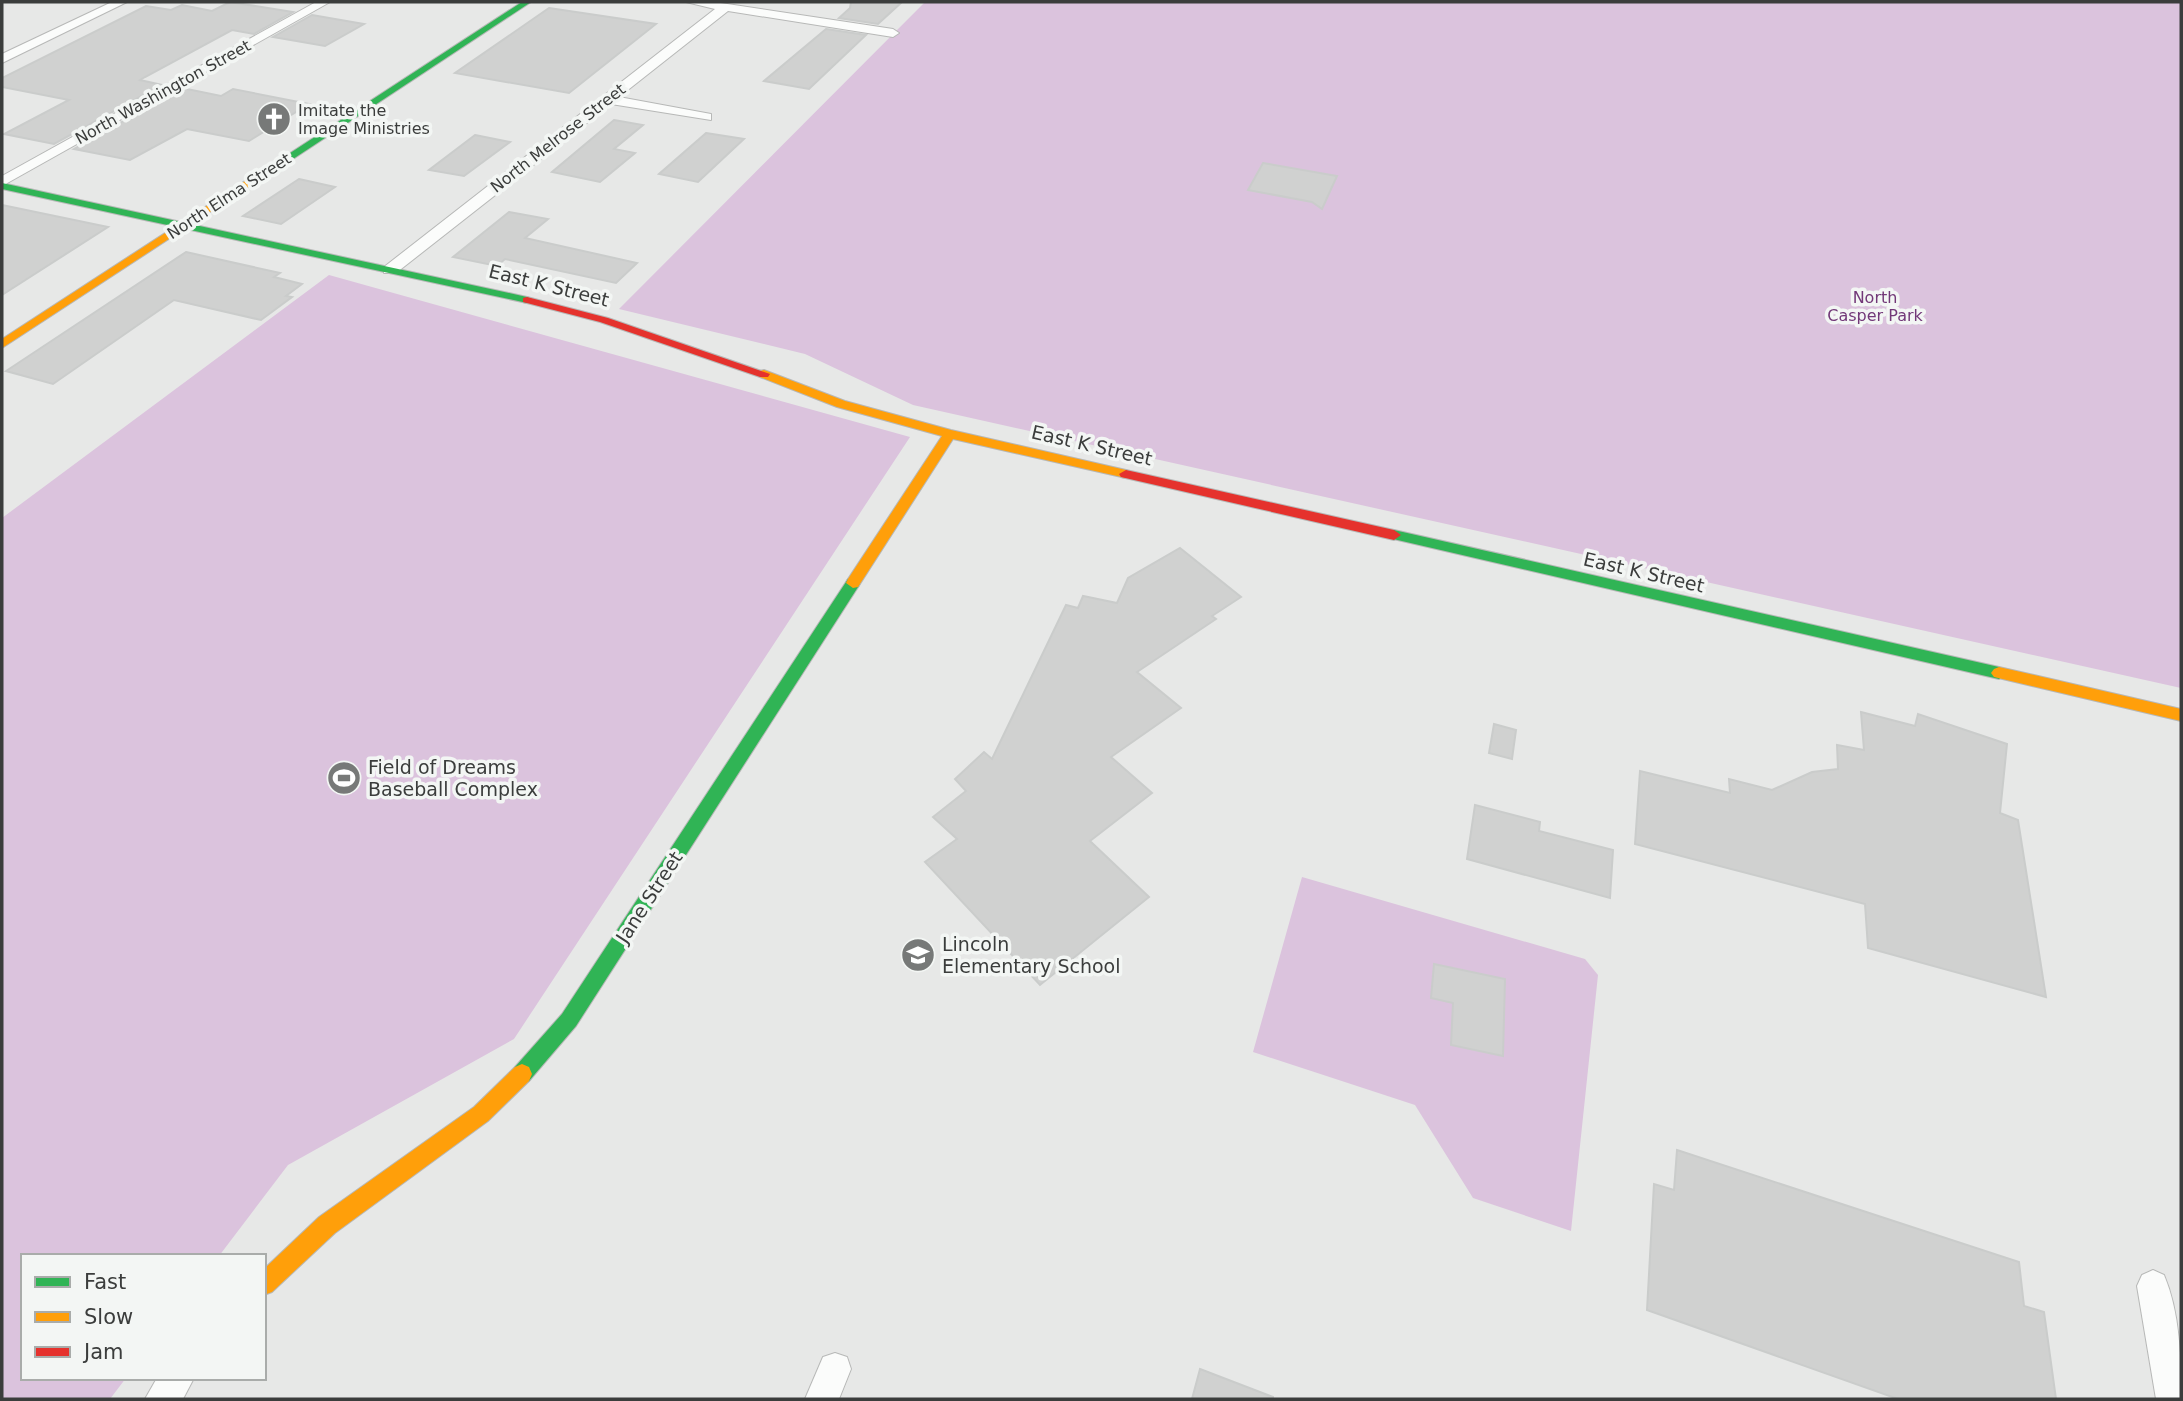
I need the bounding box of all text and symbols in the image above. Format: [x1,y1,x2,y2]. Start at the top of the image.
street label: North Washington Street [72,36,254,148]
street label: North Melrose Street [487,79,629,197]
church icon: Imitate the Image Ministries [255,100,293,138]
place label: Imitate the Image Ministries [298,101,430,138]
street label: North Elma Street [164,149,294,243]
street label: East K Street [487,259,611,311]
park label: North Casper Park [1827,288,1924,325]
street label: East K Street [1029,420,1155,470]
street label: East K Street [1581,547,1707,597]
place label: Field of Dreams Baseball Complex [368,756,538,800]
sports icon: Field of Dreams Baseball Complex [325,759,363,797]
street label: Jane Street [611,847,687,948]
place label: Lincoln Elementary School [942,933,1120,977]
school or university icon: Lincoln Elementary School [899,936,937,974]
legend [21,1254,266,1380]
text: Fast [84,1270,126,1294]
text: Slow [84,1305,133,1329]
text: Jam [82,1340,124,1364]

